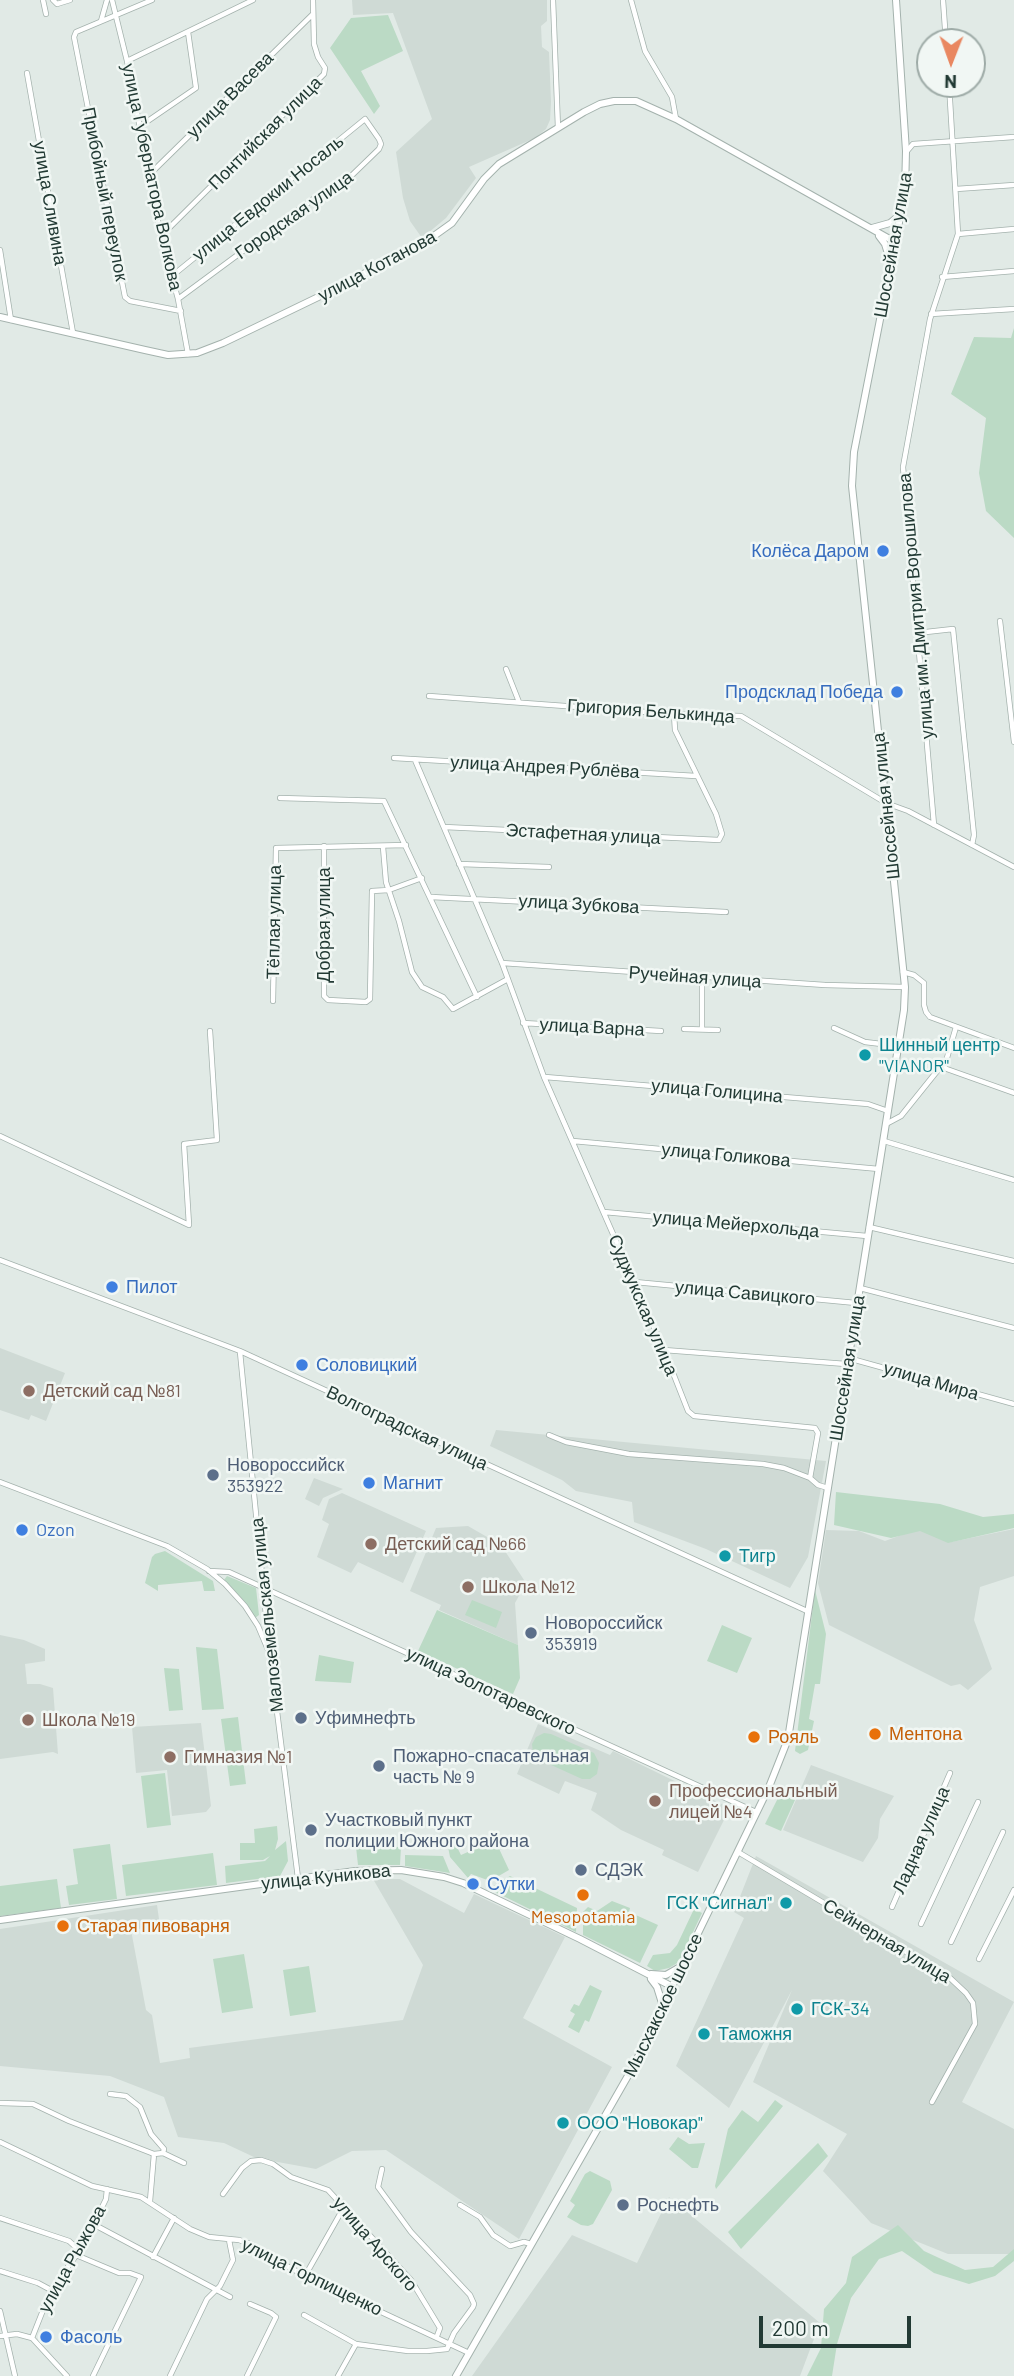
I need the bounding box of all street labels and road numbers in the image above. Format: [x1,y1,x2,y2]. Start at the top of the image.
street label: улица Васева [182,47,278,143]
street label: улица Губернатора Волкова [117,61,187,293]
street label: Понтийская улица [204,72,326,194]
street label: Прибойный переулок [78,105,132,283]
street label: улица Евдокии Носаль [188,130,348,266]
street label: улица Сливина [28,139,72,267]
street label: Городская улица [231,166,357,264]
street label: Шоссейная улица [870,171,916,319]
street label: улица Котанова [314,226,440,306]
street label: улица им. Дмитрия Ворошилова [894,472,938,740]
street label: Григория Белькинда [567,694,735,728]
street label: Шоссейная улица [868,732,904,880]
street label: улица Андрея Рублёва [450,751,640,783]
street label: Эстафетная улица [505,819,661,849]
street label: Тёплая улица [262,865,286,979]
street label: Добрая улица [313,867,335,983]
street label: улица Зубкова [518,890,640,918]
street label: Ручейная улица [628,962,762,992]
street label: улица Варна [539,1013,645,1041]
street label: улица Голицина [650,1074,784,1108]
street label: улица Голикова [661,1139,791,1171]
street label: улица Мейерхольда [652,1206,820,1242]
street label: Суджукская улица [603,1231,683,1379]
street label: улица Савицкого [674,1276,816,1310]
street label: Шоссейная улица [825,1294,869,1442]
street label: улица Мира [881,1357,981,1405]
street label: Волгоградская улица [323,1381,491,1475]
street label: Малоземельская улица [246,1517,288,1713]
street label: улица Золотаревского [403,1642,579,1740]
street label: Ладная улица [888,1783,954,1897]
street label: улица Куникова [260,1859,392,1895]
street label: Сейнерная улица [819,1894,955,1988]
street label: Мысхакское шоссе [619,1930,707,2080]
street label: улица Арского [328,2192,422,2296]
street label: улица Рыжова [34,2202,110,2316]
street label: улица Горпищенко [238,2234,386,2320]

